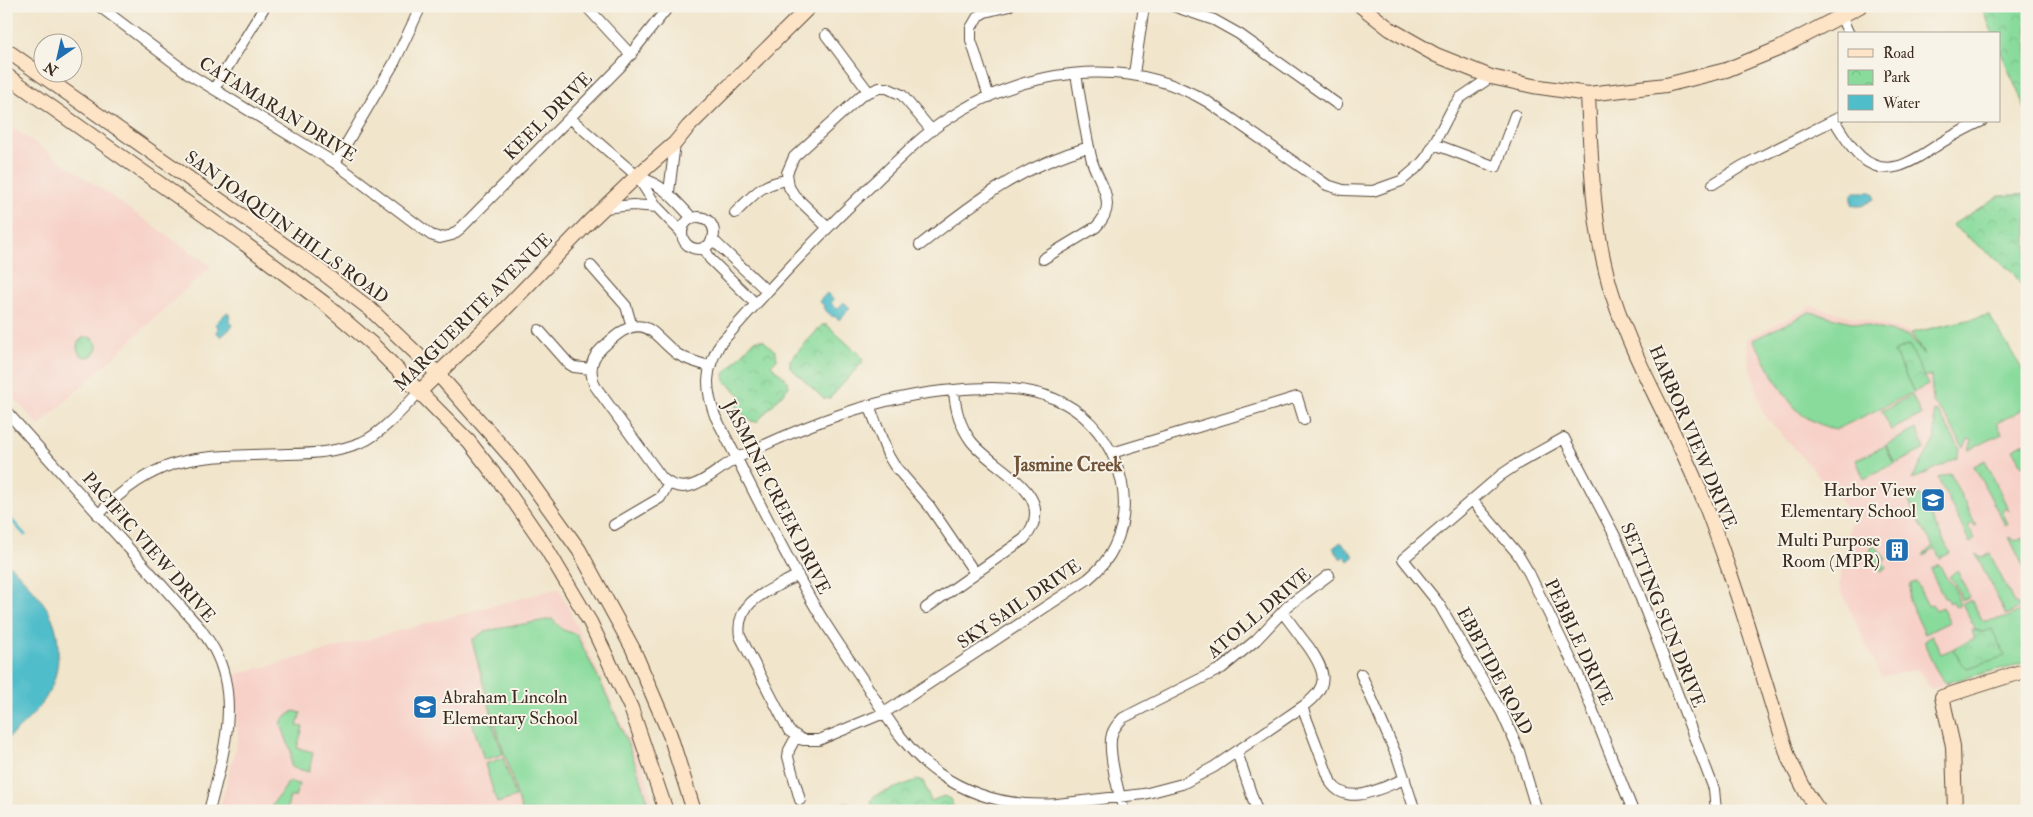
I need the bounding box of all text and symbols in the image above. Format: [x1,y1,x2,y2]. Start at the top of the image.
north arrow [32,32,82,82]
legend [1838,32,2000,122]
text: Road [1883,44,1915,63]
street label: CATAMARAN DRIVE [195,52,361,167]
text: N [41,58,62,79]
street label: KEEL DRIVE [499,67,597,165]
text: Park [1883,68,1910,87]
text: Water [1882,94,1920,113]
street label: SAN JOAQUIN HILLS ROAD [180,146,393,309]
street label: MARGUERITE AVENUE [389,228,558,397]
street label: HARBOR VIEW DRIVE [1643,342,1742,532]
street label: JASMINE CREEK DRIVE [717,395,836,598]
district label: Jasmine Creek [1013,453,1123,477]
street label: PACIFIC VIEW DRIVE [77,467,220,627]
place label: Harbor View Elementary School [1780,479,1917,523]
school or university icon: Harbor View Elementary School [1920,487,1946,513]
street label: SETTING SUN DRIVE [1615,519,1710,711]
place label: Multi Purpose Room (MPR) [1777,529,1880,573]
building icon: Multi Purpose Room (MPR) [1884,537,1910,563]
street label: SKY SAIL DRIVE [953,555,1086,654]
street label: ATOLL DRIVE [1202,563,1316,664]
street label: PEBBLE DRIVE [1539,575,1618,709]
street label: EBBTIDE ROAD [1451,603,1538,739]
place label: Abraham Lincoln Elementary School [441,686,578,730]
school or university icon: Abraham Lincoln Elementary School [412,694,438,720]

